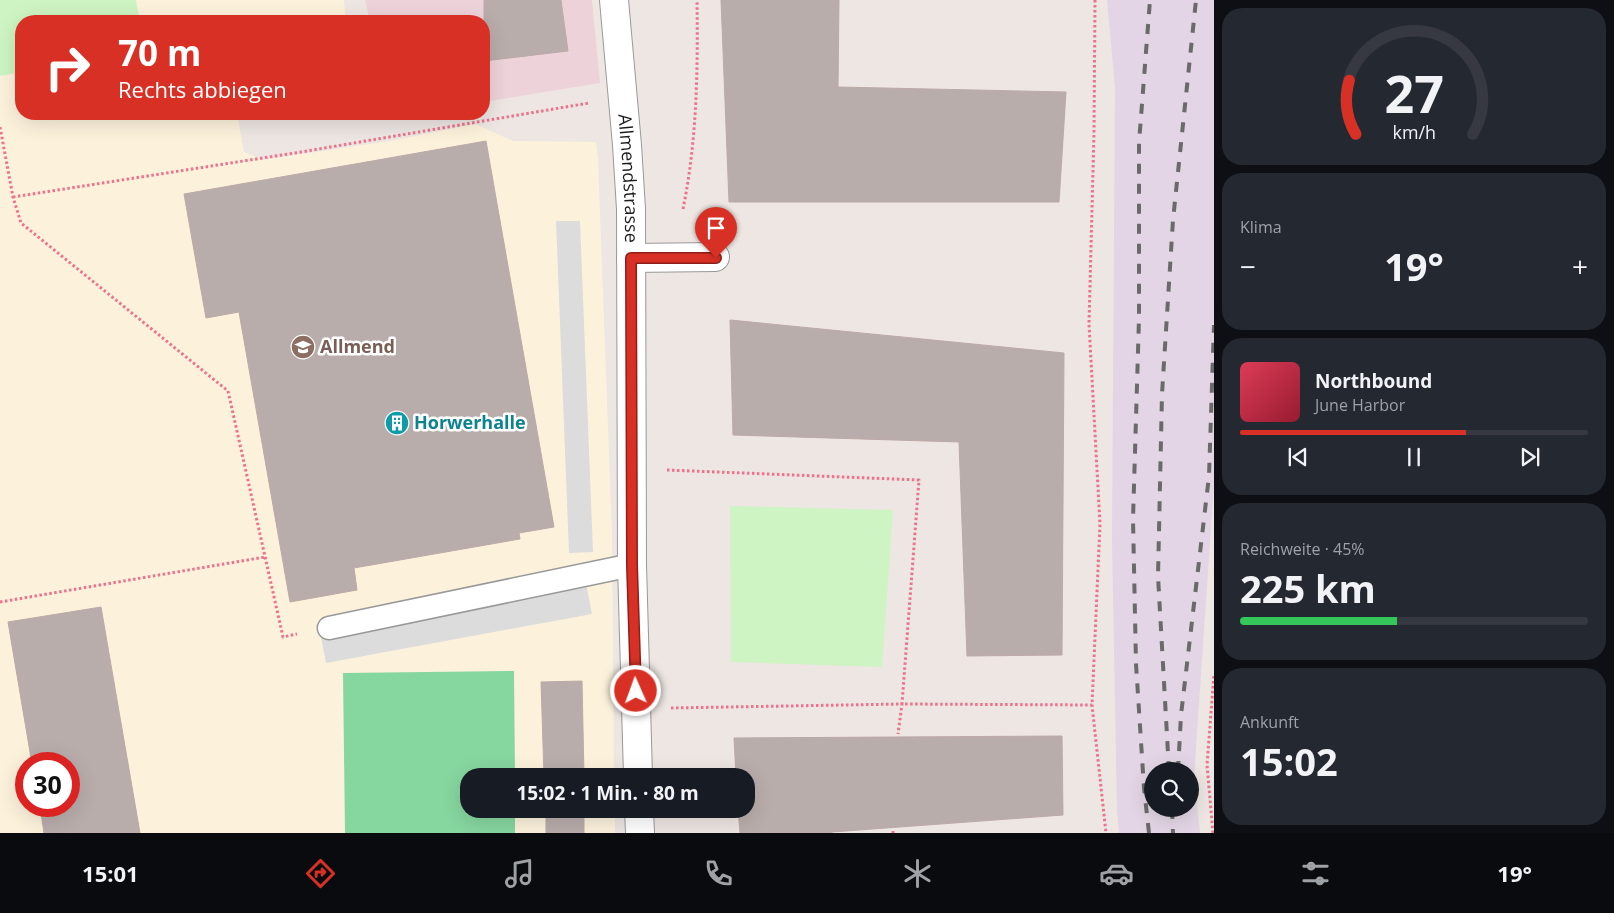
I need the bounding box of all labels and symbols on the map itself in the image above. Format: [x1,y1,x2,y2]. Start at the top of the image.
street label: Allmendstrasse [613,113,644,243]
pin [695,207,737,258]
school or university icon: Allmend [290,334,316,360]
place label: Allmend [320,334,395,358]
building icon: Horwerhalle [384,410,410,436]
place label: Horwerhalle [414,410,526,434]
position arrow [609,664,661,716]
speed limit sign: 30 [15,752,80,817]

